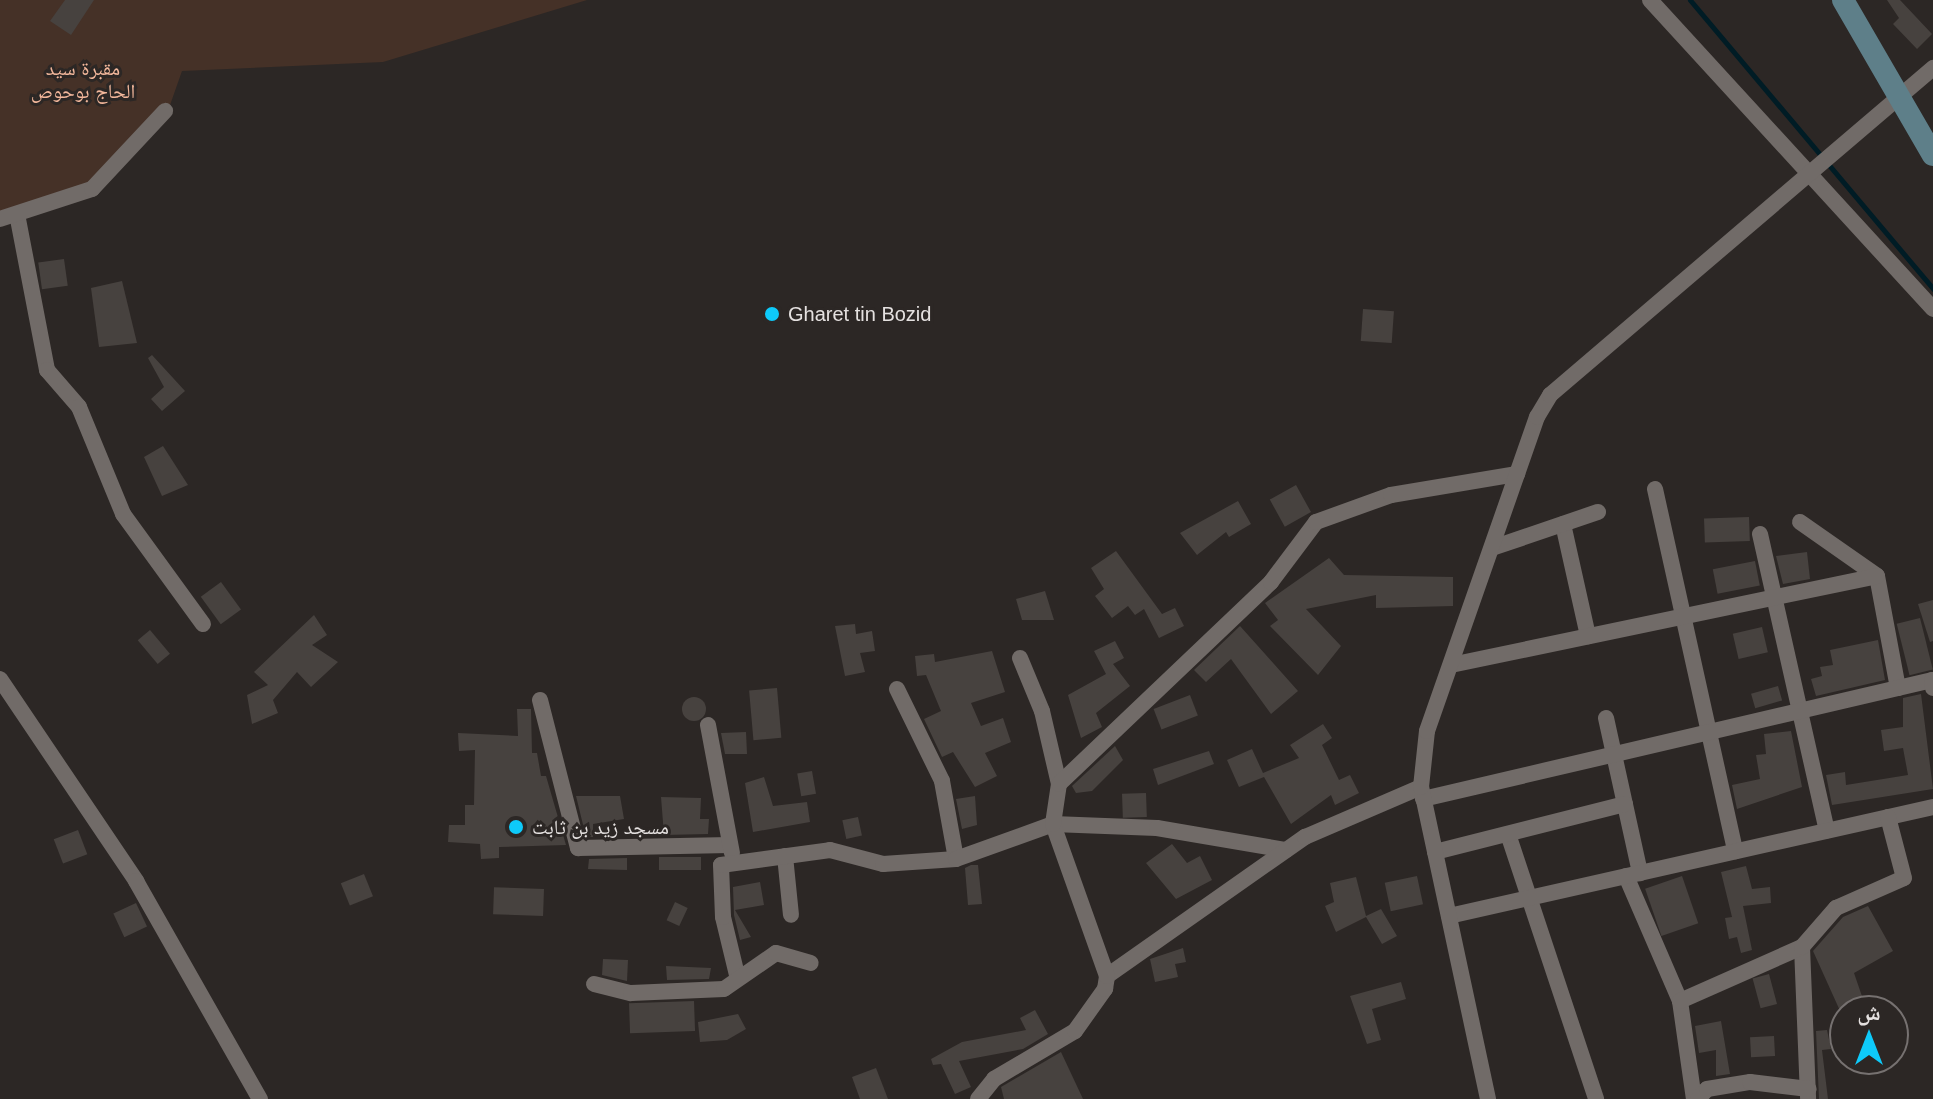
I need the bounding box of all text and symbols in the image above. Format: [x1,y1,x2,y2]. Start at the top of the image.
park label: مقبرة سيد الحاج بوحوص [31,57,135,104]
place label: Gharet tin Bozid [788,302,931,326]
marker: Gharet tin Bozid [763,305,781,323]
place label: مسجد زيد بن ثابت [532,815,669,839]
marker: مسجد زيد بن ثابت [507,818,525,836]
north arrow [1829,995,1909,1075]
text: ش [1857,1000,1881,1025]

